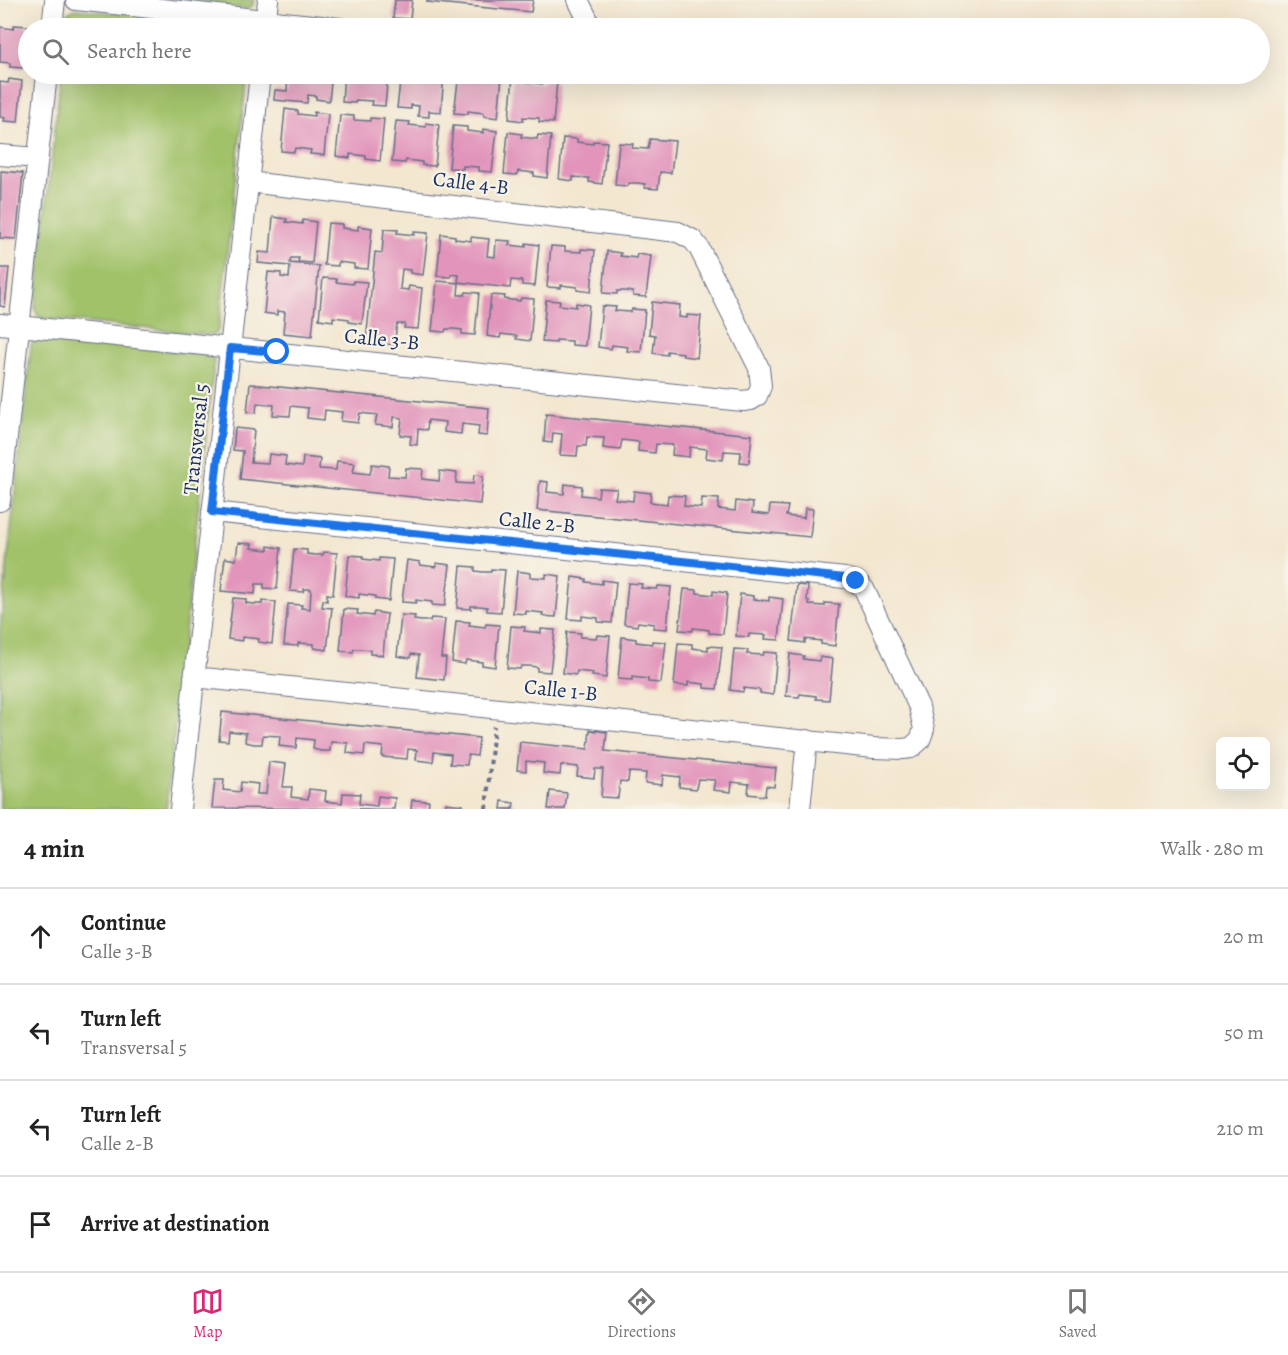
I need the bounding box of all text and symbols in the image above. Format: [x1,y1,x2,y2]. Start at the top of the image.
search box [18,18,1270,84]
icon: search [39,35,72,68]
text: Search here [87,36,192,66]
street label: Calle 4-B [431,164,511,202]
street label: Calle 3-B [343,321,421,357]
route start [263,338,289,364]
street label: Transversal 5 [176,382,216,496]
street label: Calle 2-B [497,504,577,540]
route end [842,567,868,593]
street label: Calle 1-B [523,672,599,708]
map controls [1216,737,1270,791]
button: locate [1216,737,1270,791]
text: 4 min [24,831,85,866]
text: Walk · 280 m [1160,835,1264,862]
text: Continue [81,908,166,938]
icon: ahead [24,920,57,953]
text: 20 m [1223,923,1264,950]
text: Calle 3-B [81,938,153,965]
text: Turn left [81,1004,161,1034]
icon: left [24,1016,57,1049]
text: 50 m [1224,1019,1264,1046]
text: Transversal 5 [81,1034,187,1061]
text: Turn left [81,1100,161,1130]
icon: left [24,1112,57,1145]
text: 210 m [1216,1115,1264,1142]
text: Calle 2-B [81,1130,154,1157]
icon: arrive [24,1208,57,1241]
text: Arrive at destination [81,1209,270,1239]
tab: Map [191,1285,224,1343]
tab: Directions [607,1285,676,1343]
tab: Saved [1059,1285,1097,1343]

